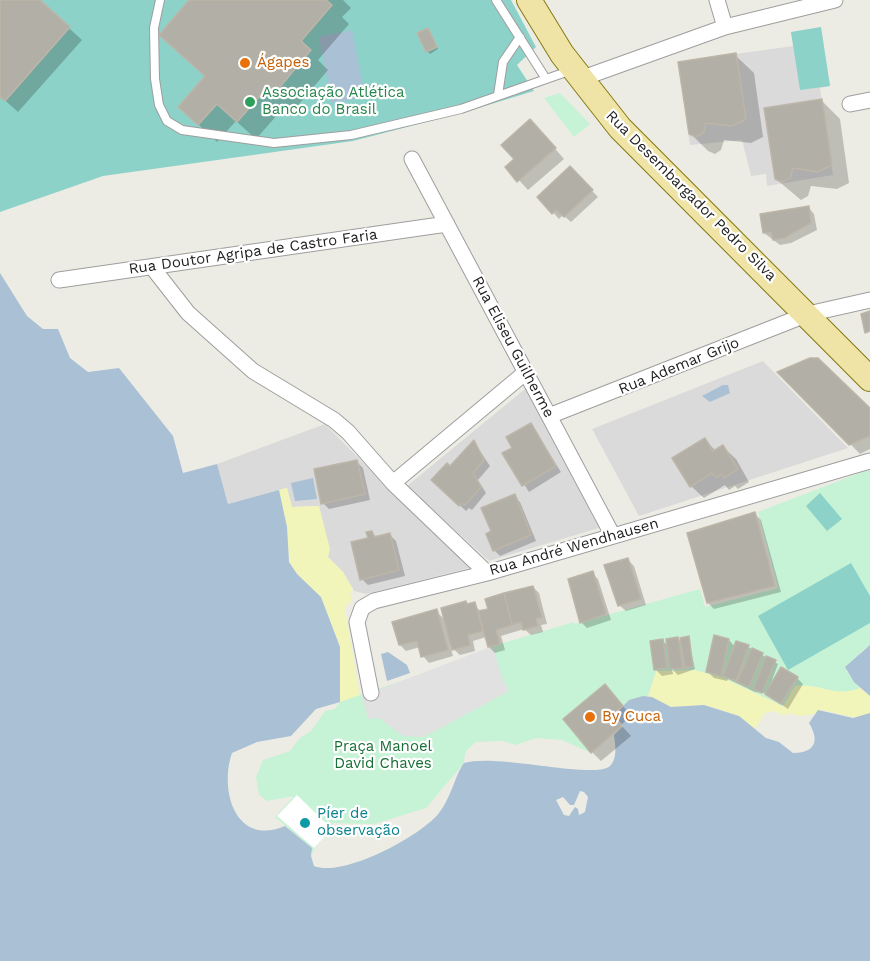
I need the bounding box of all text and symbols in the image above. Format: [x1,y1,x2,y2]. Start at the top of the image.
place label: Ágapes [257,54,309,72]
marker: Ágapes [238,56,252,70]
place label: Associação Atlética Banco do Brasil [262,84,404,119]
marker: Associação Atlética Banco do Brasil [243,95,257,109]
street label: Rua Desembargador Pedro Silva [602,107,780,285]
street label: Rua Doutor Agripa de Castro Faria [128,226,378,278]
street label: Rua Eliseu Guilherme [468,273,558,421]
street label: Rua Ademar Grijo [616,334,742,398]
street label: Rua André Wendhausen [487,514,661,580]
place label: By Cuca [602,708,661,726]
marker: By Cuca [583,710,597,724]
park label: Praça Manoel David Chaves [334,738,432,773]
place label: Píer de observação [317,805,400,840]
marker: Píer de observação [298,816,312,830]

